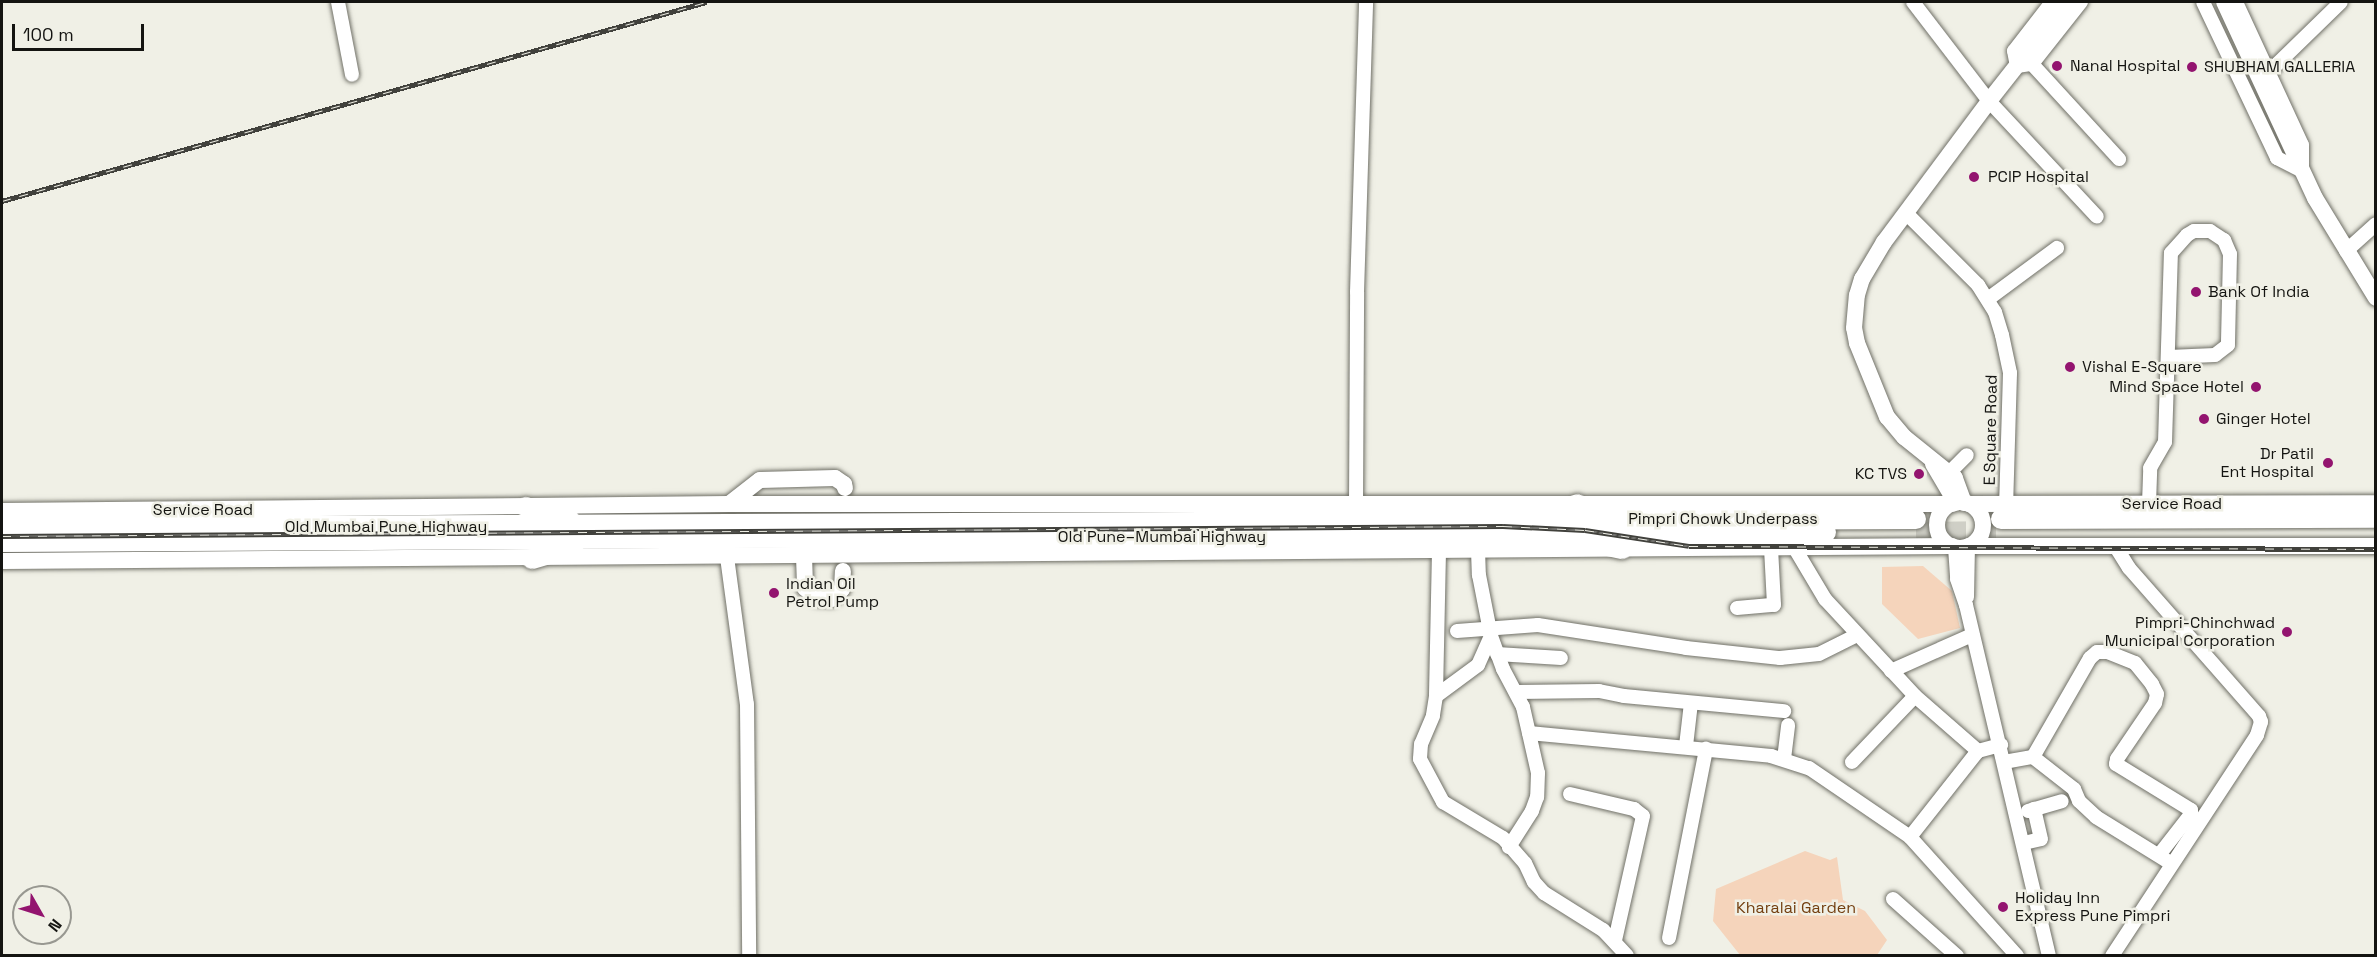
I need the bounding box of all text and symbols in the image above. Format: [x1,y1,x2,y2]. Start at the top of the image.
scale bar [15,12,147,50]
text: 100 m [23,23,74,46]
place label: Nanal Hospital [2070,56,2180,76]
marker: Nanal Hospital [2048,57,2066,75]
place label: SHUBHAM GALLERIA [2204,57,2355,77]
marker: SHUBHAM GALLERIA [2185,60,2199,74]
place label: PCIP Hospital [1988,167,2089,187]
marker: PCIP Hospital [1965,168,1983,186]
place label: Bank Of India [2208,282,2309,302]
marker: Bank Of India [2189,285,2203,299]
place label: Vishal E-Square [2082,357,2202,377]
marker: Vishal E-Square [2063,360,2077,374]
street label: E Square Road [1980,374,2002,486]
place label: Mind Space Hotel [2109,377,2244,397]
marker: Mind Space Hotel [2249,380,2263,394]
place label: Ginger Hotel [2216,409,2311,429]
marker: Ginger Hotel [2197,412,2211,426]
place label: Dr Patil Ent Hospital [2220,444,2314,482]
marker: Dr Patil Ent Hospital [2319,454,2337,472]
place label: KC TVS [1854,464,1907,484]
marker: KC TVS [1912,467,1926,481]
street label: Service Road [2122,494,2222,514]
street label: Service Road [153,500,253,520]
street label: Pimpri Chowk Underpass [1628,509,1818,529]
street label: Old Mumbai Pune Highway [285,517,487,537]
street label: Old Pune–Mumbai Highway [1058,527,1266,547]
place label: Indian Oil Petrol Pump [786,574,879,612]
marker: Indian Oil Petrol Pump [767,586,781,600]
place label: Pimpri-Chinchwad Municipal Corporation [2105,613,2275,651]
marker: Pimpri-Chinchwad Municipal Corporation [2280,625,2294,639]
north arrow [12,885,72,945]
place label: Holiday Inn Express Pune Pimpri [2015,888,2170,926]
park label: Kharalai Garden [1736,898,1856,918]
marker: Holiday Inn Express Pune Pimpri [1996,900,2010,914]
text: N [43,915,66,936]

